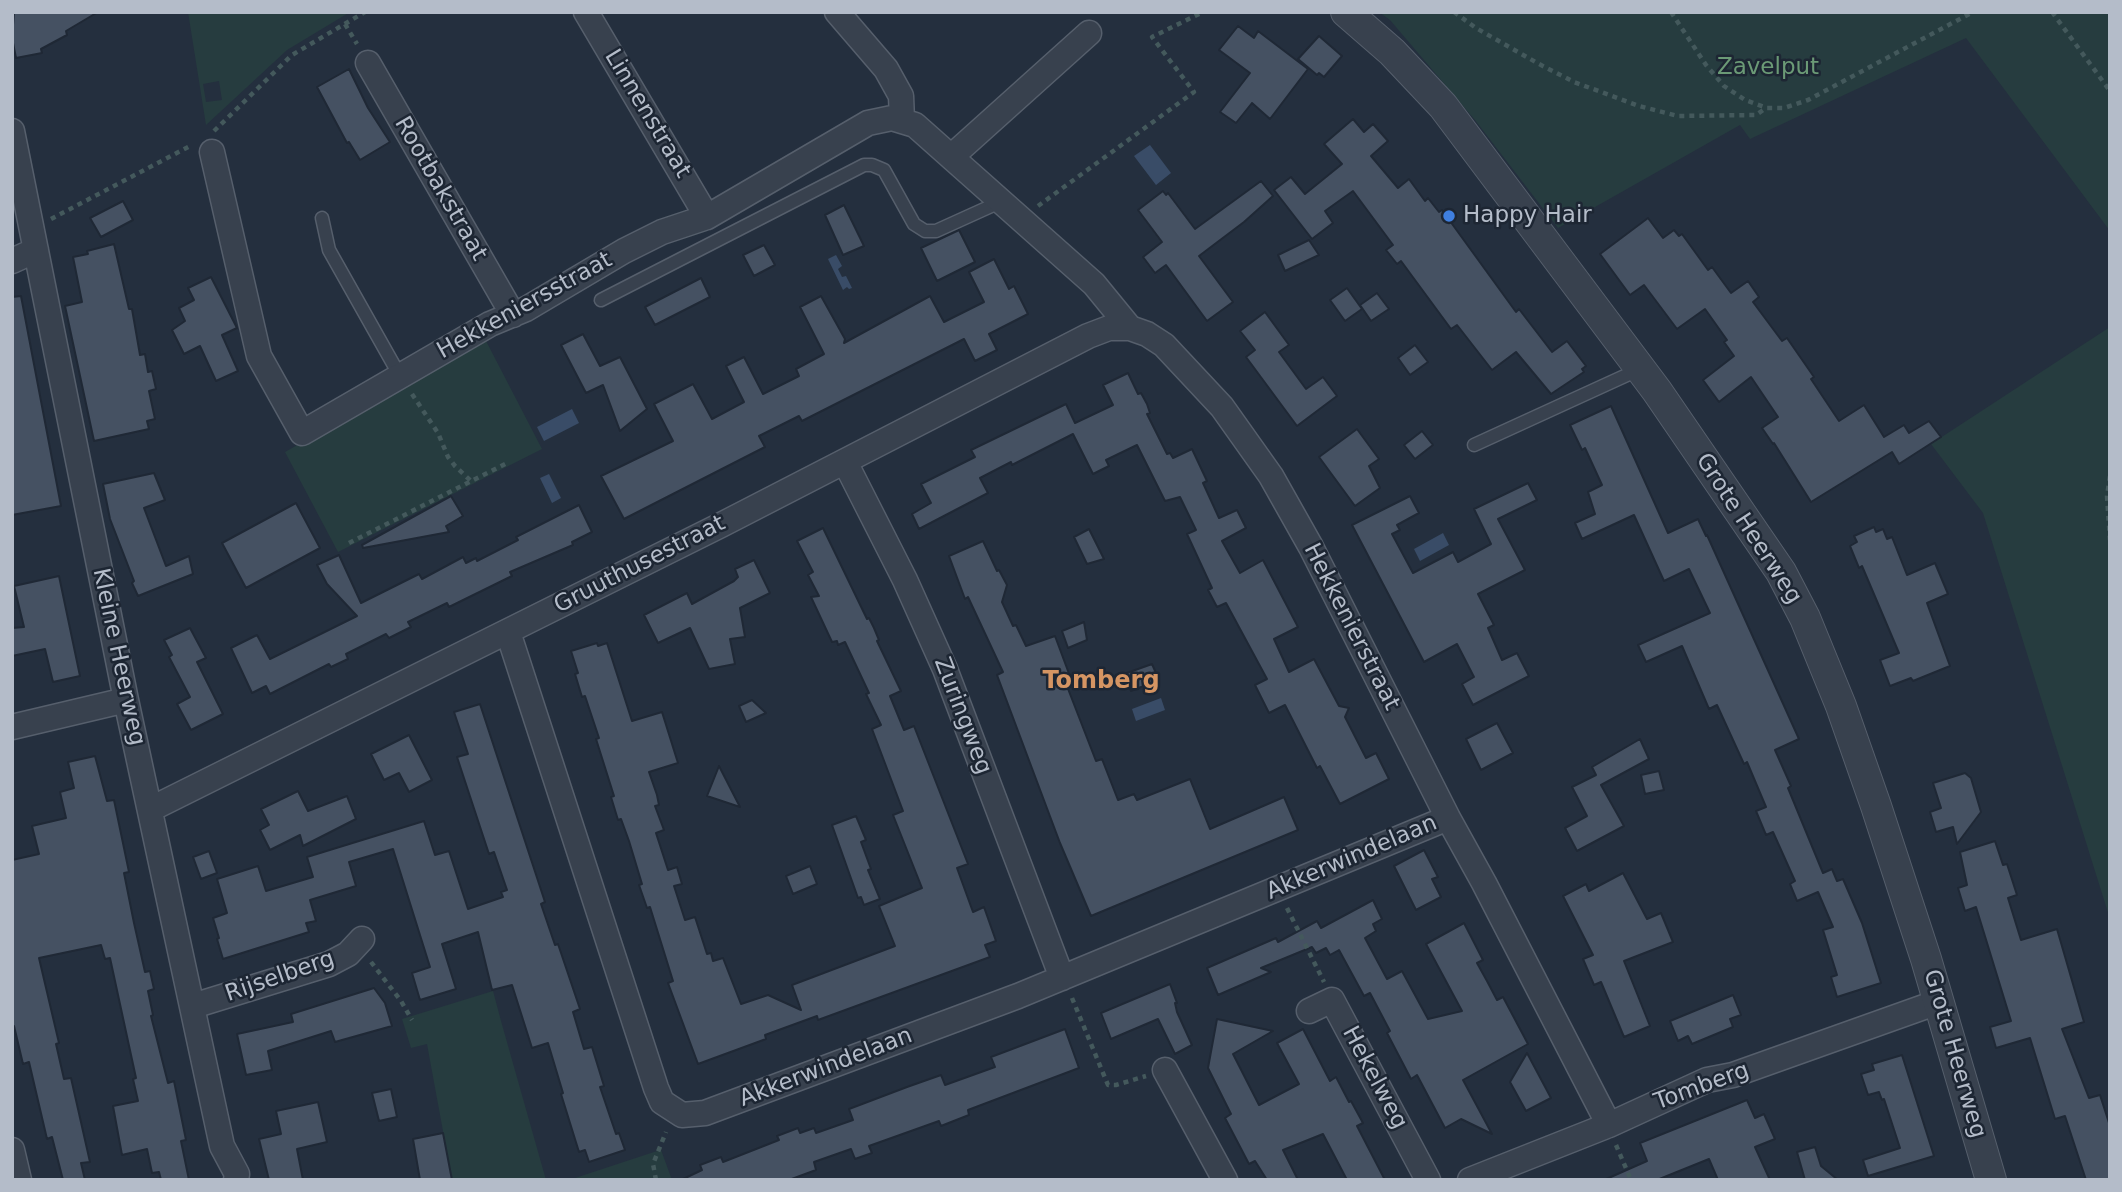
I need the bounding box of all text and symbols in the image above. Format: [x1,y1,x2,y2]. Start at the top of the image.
street label: Linnenstraat [598,45,696,183]
park label: Zavelput [1717,54,1819,82]
street label: Rootbakstraat [388,112,492,266]
place label: Happy Hair [1463,202,1592,230]
marker: Happy Hair [1441,208,1457,224]
street label: Hekkeniersstraat [433,247,617,365]
street label: Grote Heerweg [1689,449,1807,609]
street label: Gruuthusestraat [550,510,730,620]
street label: Hekkenierstraat [1297,539,1405,715]
street label: Kleine Heerweg [86,566,150,748]
street label: Zuringweg [927,654,997,778]
district label: Tomberg [1042,668,1160,696]
street label: Akkerwindelaan [1262,810,1442,906]
street label: Rijselberg [222,945,338,1009]
street label: Grote Heerweg [1917,967,1991,1141]
street label: Akkerwindelaan [736,1022,916,1114]
street label: Hekelweg [1336,1022,1412,1134]
street label: Tomberg [1651,1057,1753,1117]

